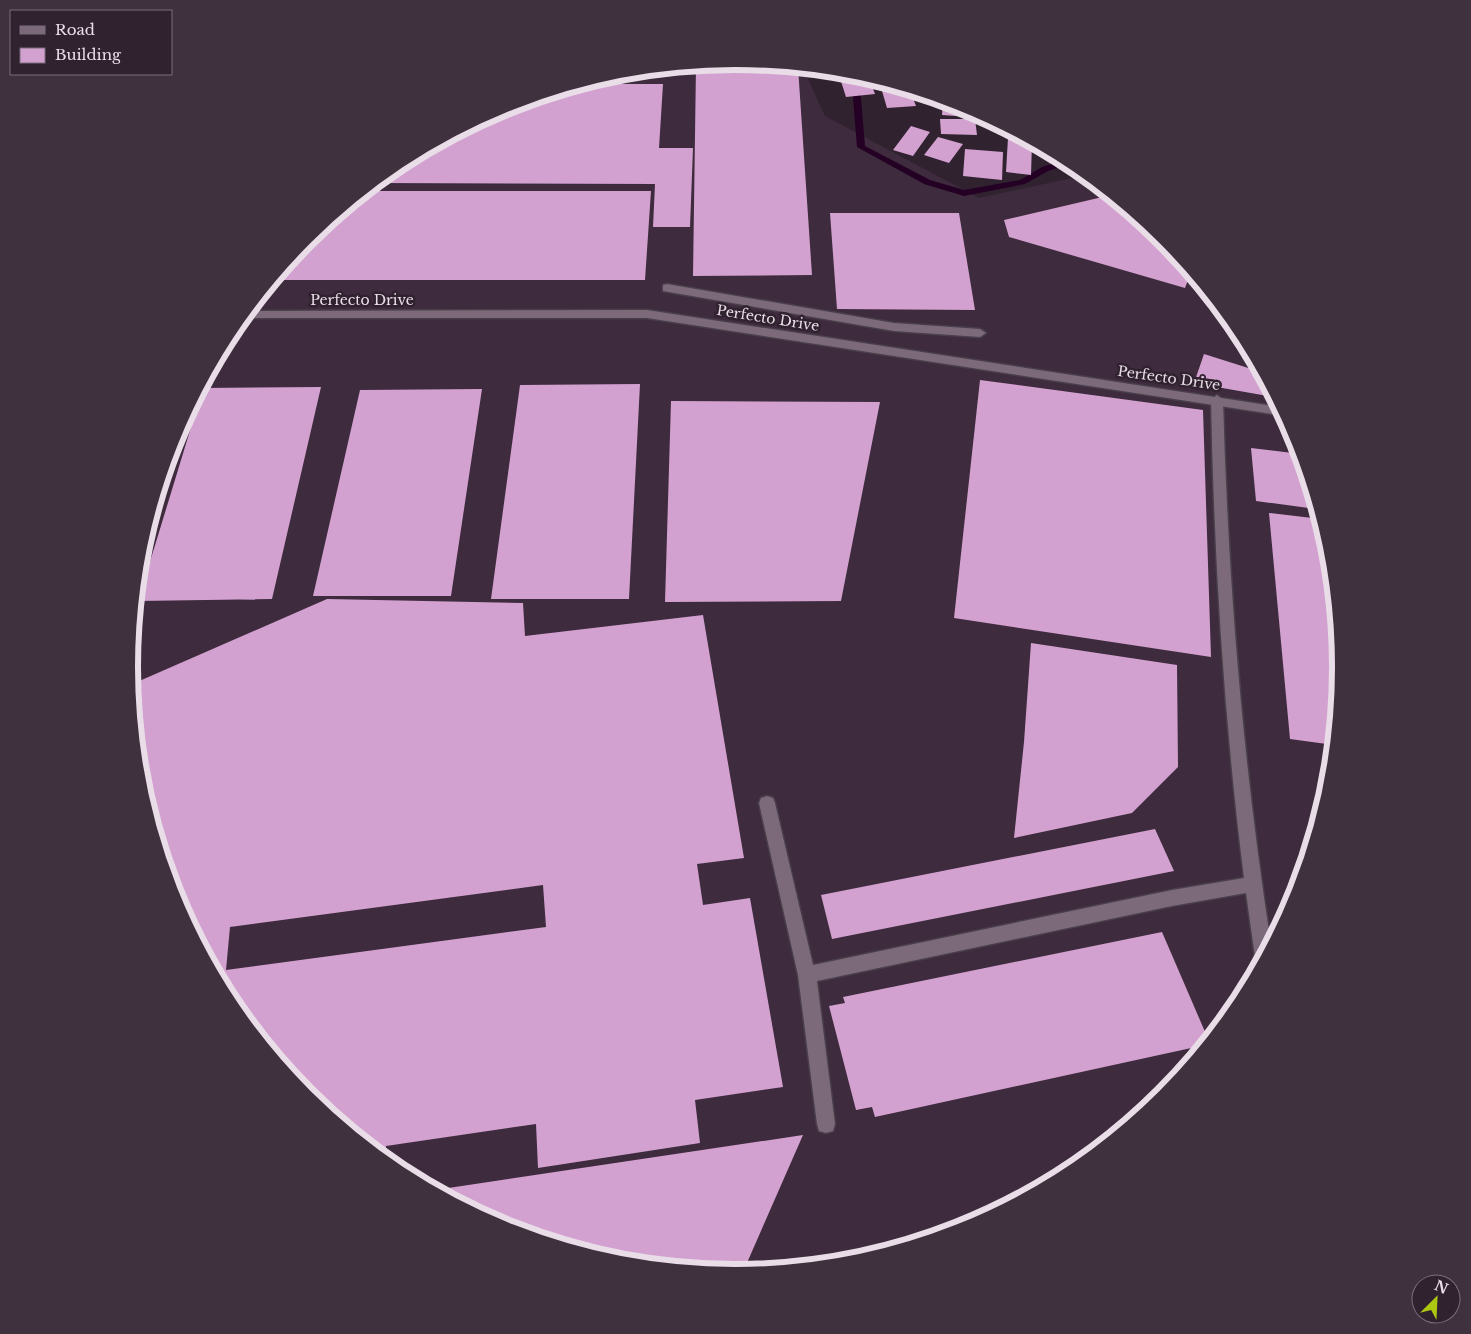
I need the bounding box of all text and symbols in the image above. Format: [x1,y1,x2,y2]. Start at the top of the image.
legend [10,10,172,75]
text: Road [55,20,95,39]
text: Building [55,45,122,64]
street label: Perfecto Drive [310,291,414,309]
street label: Perfecto Drive [715,301,821,335]
street label: Perfecto Drive [1116,362,1222,394]
north arrow [1411,1274,1461,1324]
text: N [1432,1276,1451,1298]

